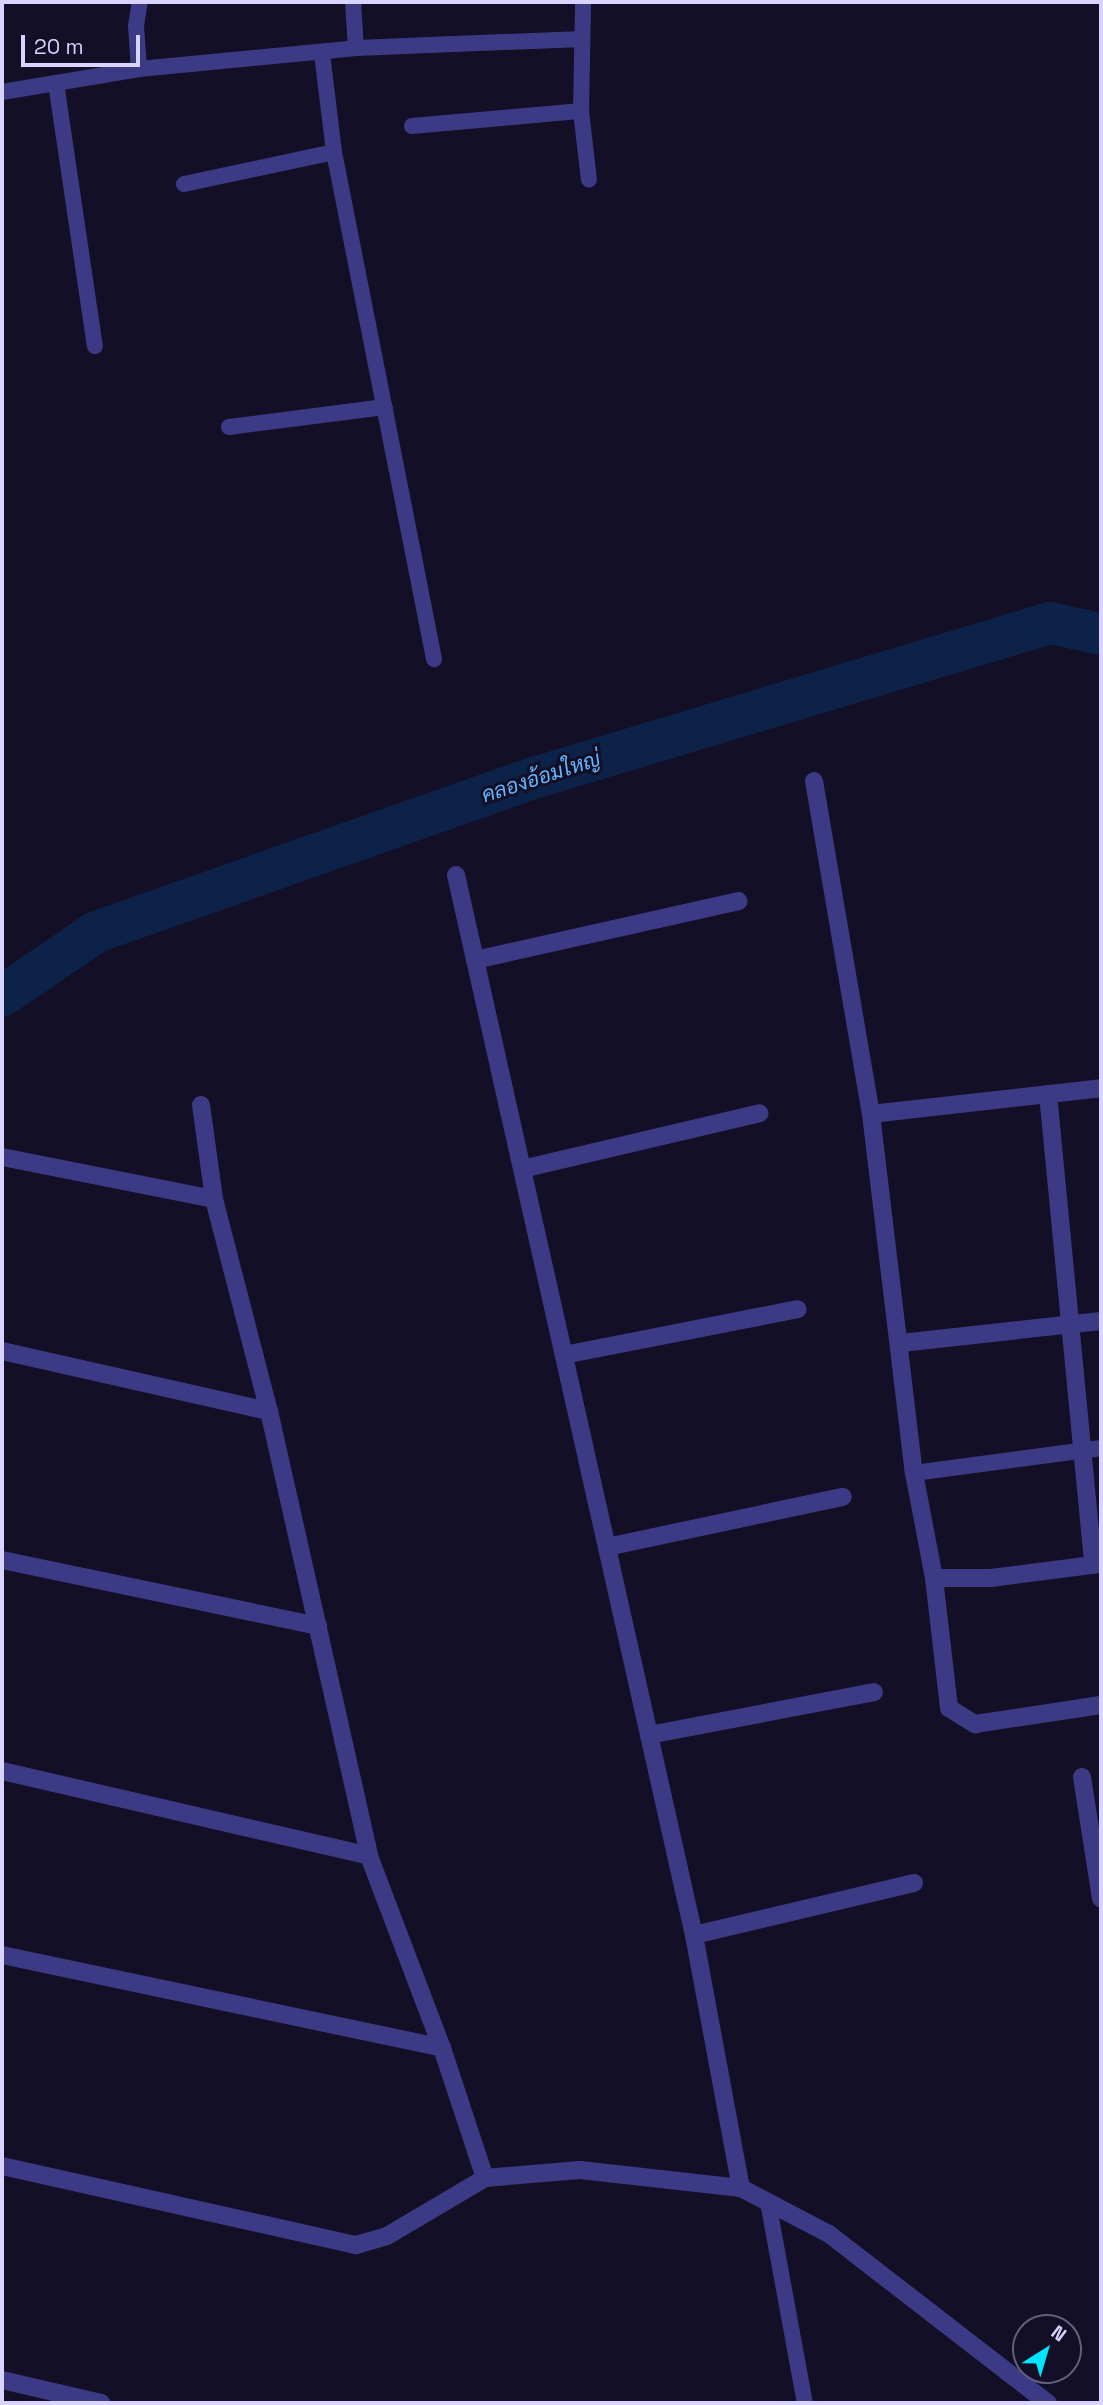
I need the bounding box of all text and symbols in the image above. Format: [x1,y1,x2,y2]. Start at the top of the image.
scale bar [24,21,144,65]
text: 20 m [34,33,84,60]
water label: คลองอ้อมใหญ่ [479,746,603,808]
north arrow [1012,2314,1082,2384]
text: N [1046,2320,1071,2347]

